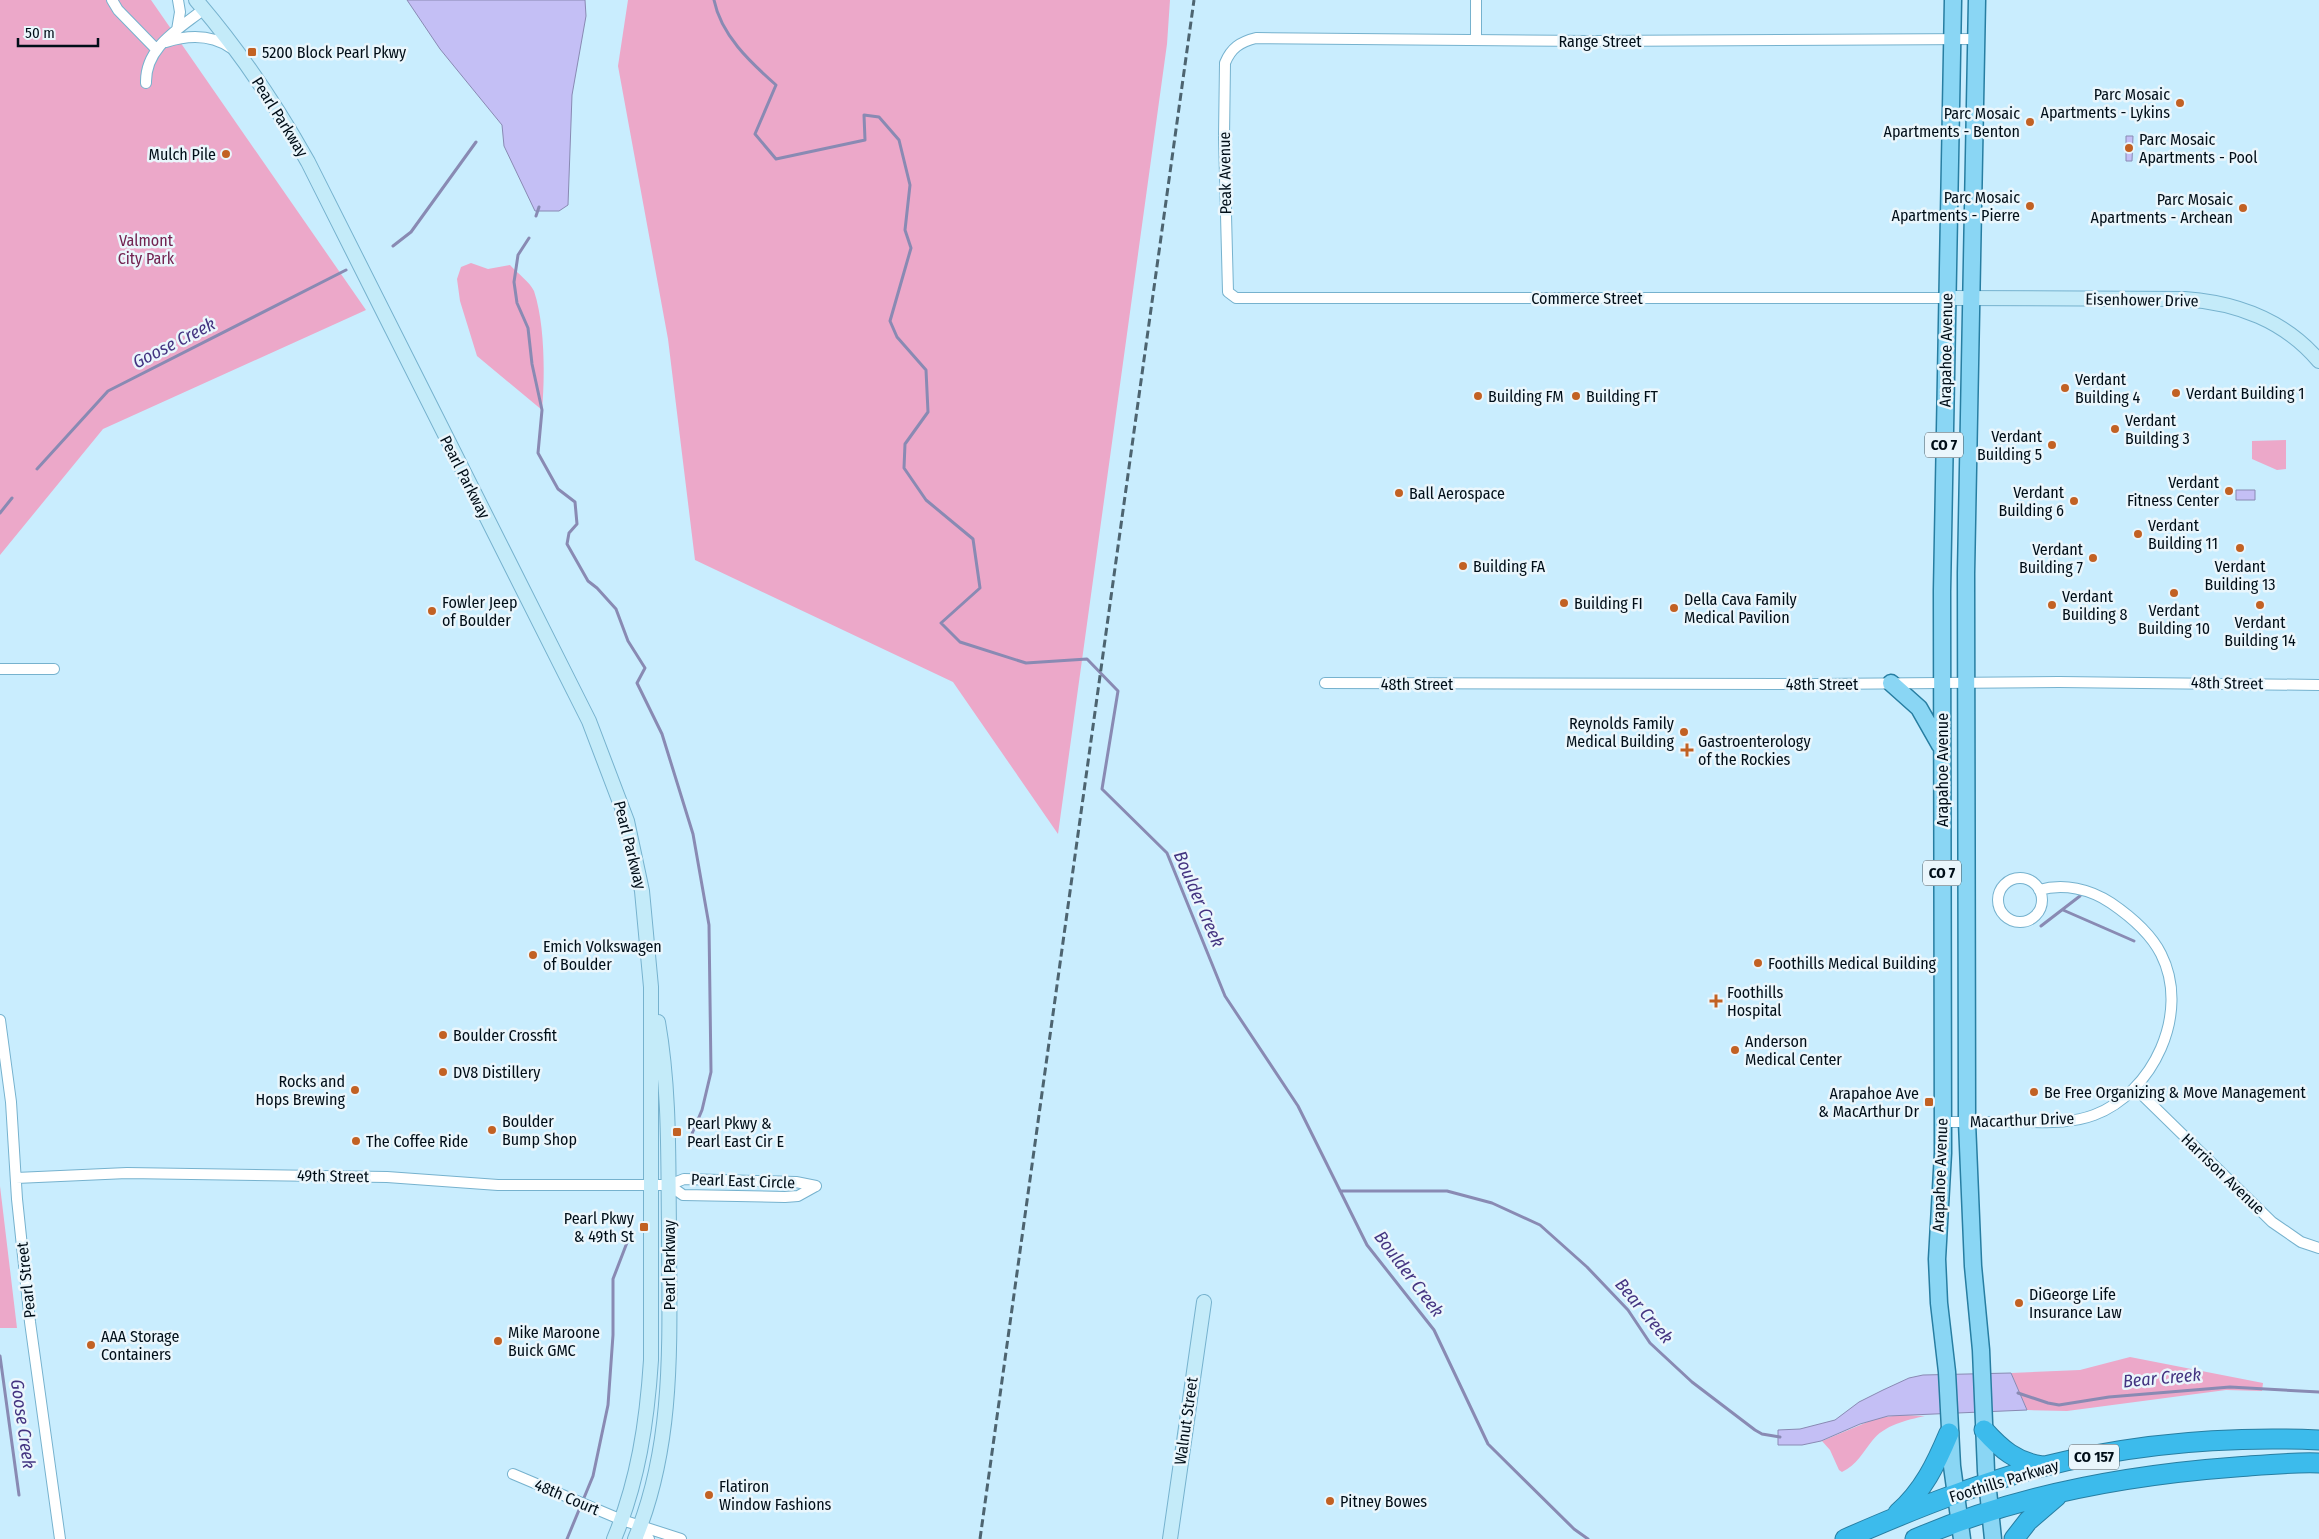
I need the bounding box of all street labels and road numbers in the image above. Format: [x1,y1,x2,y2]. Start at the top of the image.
street label: Range Street [1558,32,1642,51]
street label: Pearl Parkway [248,74,312,161]
street label: Peak Avenue [1215,131,1235,215]
street label: Commerce Street [1531,289,1643,308]
street label: Eisenhower Drive [2085,290,2199,310]
street label: Arapahoe Avenue [1936,293,1956,407]
street label: Pearl Parkway [436,432,494,522]
road number: CO 7 [1925,432,1963,458]
street label: 48th Street [2191,673,2264,693]
street label: 48th Street [1381,675,1454,694]
street label: 48th Street [1786,675,1859,694]
street label: Arapahoe Avenue [1933,713,1952,827]
street label: Pearl Parkway [610,799,650,892]
road number: CO 7 [1923,860,1961,886]
street label: Macarthur Drive [1969,1109,2075,1131]
street label: Arapahoe Avenue [1929,1118,1951,1232]
street label: Harrison Avenue [2177,1130,2269,1218]
street label: 49th Street [297,1166,370,1186]
street label: Pearl East Circle [691,1170,795,1192]
street label: Pearl Parkway [660,1219,679,1310]
street label: Pearl Street [12,1240,39,1319]
street label: Walnut Street [1170,1375,1202,1466]
road number: CO 157 [2069,1444,2119,1470]
street label: Foothills Parkway [1947,1455,2062,1507]
street label: 48th Court [532,1475,603,1519]

